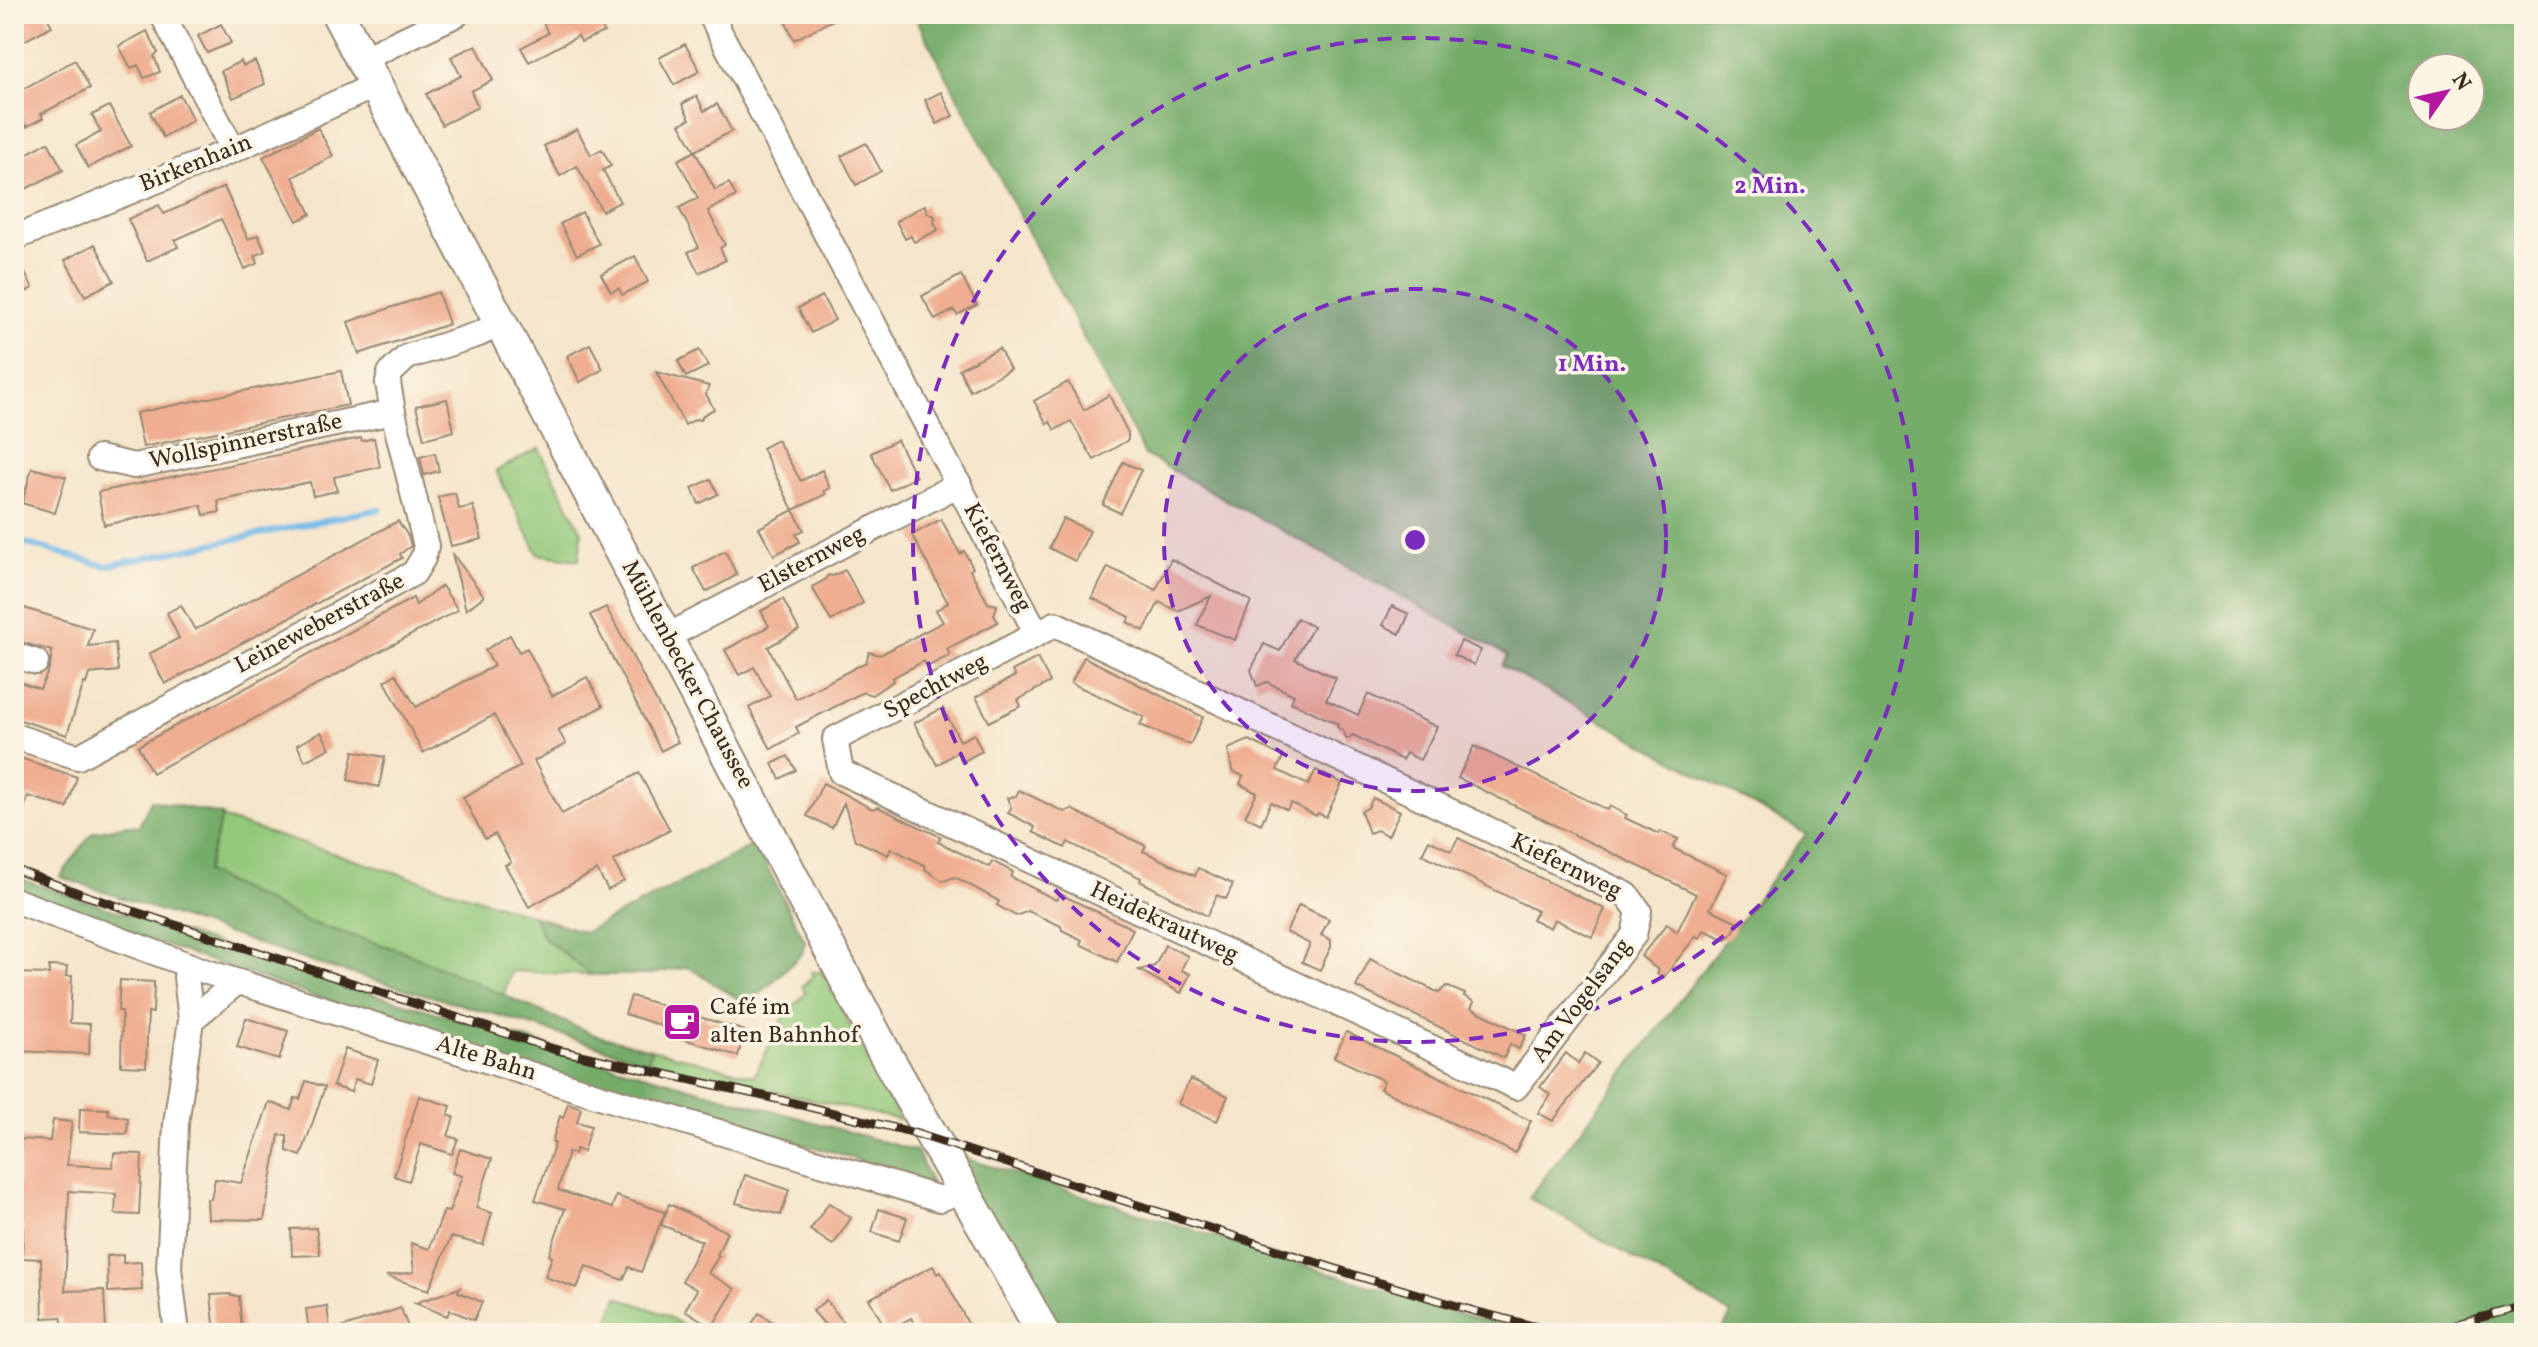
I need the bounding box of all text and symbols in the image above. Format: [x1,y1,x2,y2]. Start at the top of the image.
north arrow [2406,52,2486,132]
text: N [2443,67,2478,98]
street label: Birkenhain [135,126,257,202]
text: 2 Min. [1734,170,1806,204]
text: 1 Min. [1558,348,1626,382]
street label: Wollspinnerstraße [146,405,346,479]
street label: Kiefernweg [954,497,1040,619]
street label: Elsternweg [752,518,872,602]
centre of rings [1401,526,1429,554]
street label: Mühlenbecker Chaussee [612,554,762,796]
street label: Leineweberstraße [229,565,411,683]
street label: Spechtweg [878,645,994,729]
street label: Kiefernweg [1505,825,1627,909]
street label: Heidekrautweg [1084,874,1244,972]
street label: Am Vogelsang [1524,931,1640,1071]
place label: Café im alten Bahnhof [710,991,861,1053]
cafe icon: Café im alten Bahnhof [661,1001,703,1043]
street label: Alte Bahn [431,1028,541,1090]

